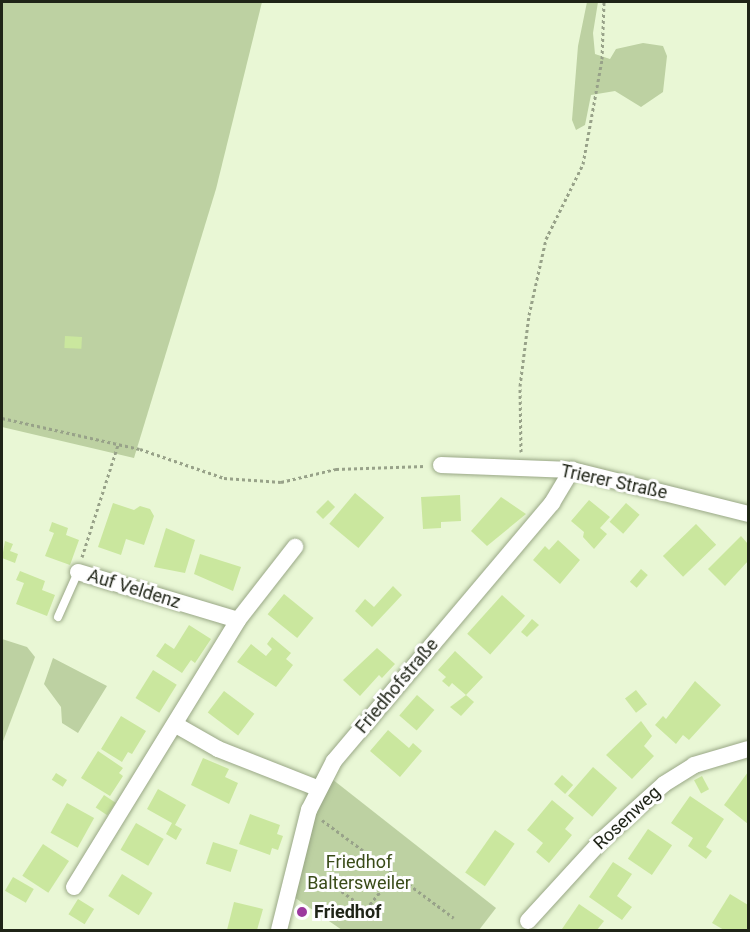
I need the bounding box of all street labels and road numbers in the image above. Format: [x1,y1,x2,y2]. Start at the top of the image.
street label: Trierer Straße [559,460,669,504]
street label: Auf Veldenz [85,565,183,613]
street label: Friedhofstraße [351,634,443,738]
street label: Rosenweg [589,782,665,854]

